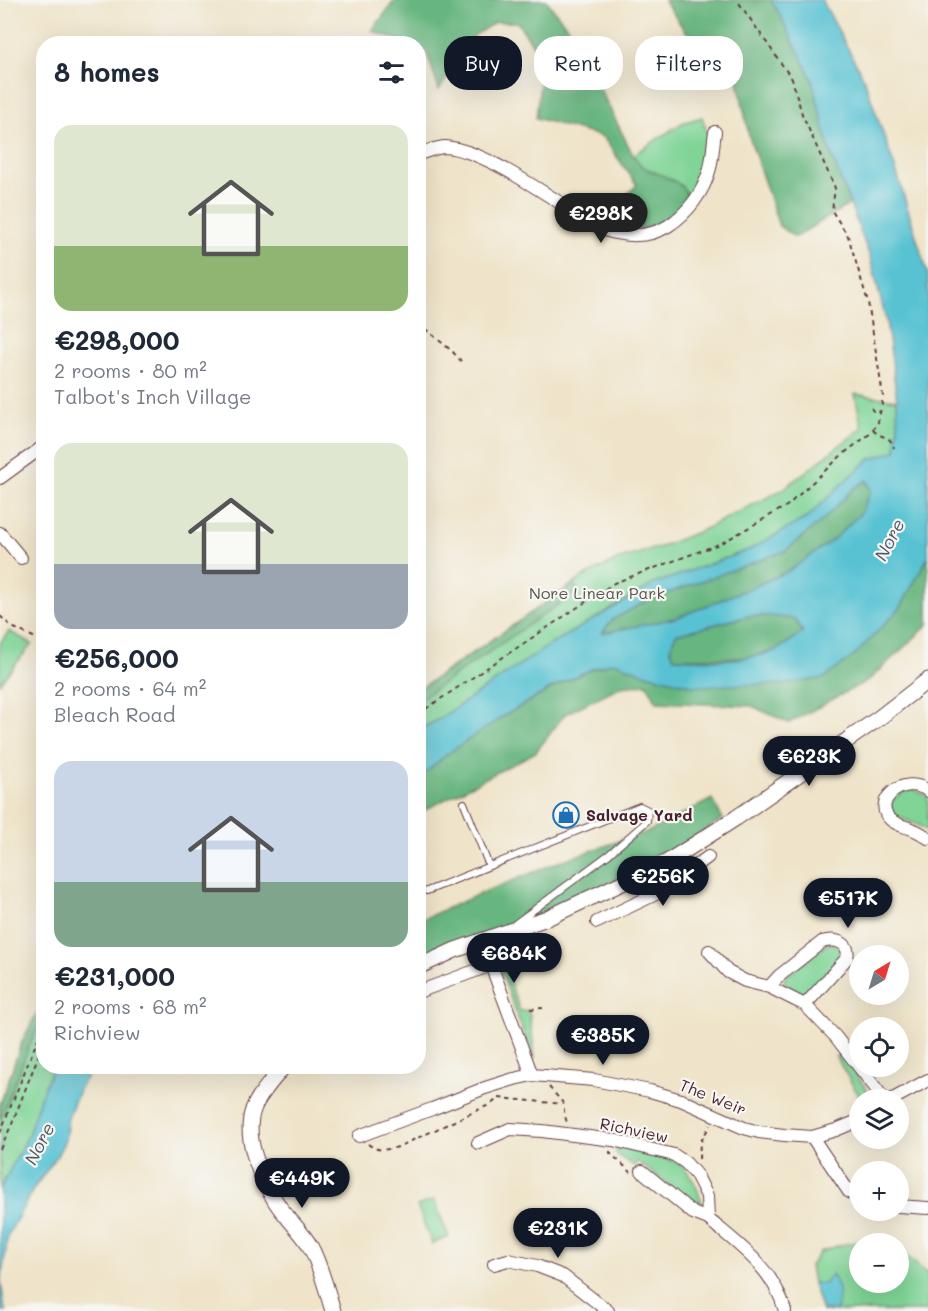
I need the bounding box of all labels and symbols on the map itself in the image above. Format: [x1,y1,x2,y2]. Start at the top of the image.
pin: €298K [559,193,643,244]
water label: Nore [868,514,910,565]
park label: Nore Linear Park [529,582,665,603]
pin: €623K [767,736,851,787]
shop icon: Salvage Yard [551,800,581,830]
place label: Salvage Yard [586,804,692,825]
pin: €256K [621,856,705,907]
pin: €517K [806,878,890,929]
pin: €684K [472,933,556,984]
north arrow [849,945,909,1005]
pin: €385K [561,1015,645,1066]
street label: The Weir [677,1074,749,1119]
street label: Richview [598,1112,670,1147]
water label: Nore [18,1118,60,1169]
pin: €449K [260,1158,344,1209]
pin: €231K [516,1208,600,1259]

